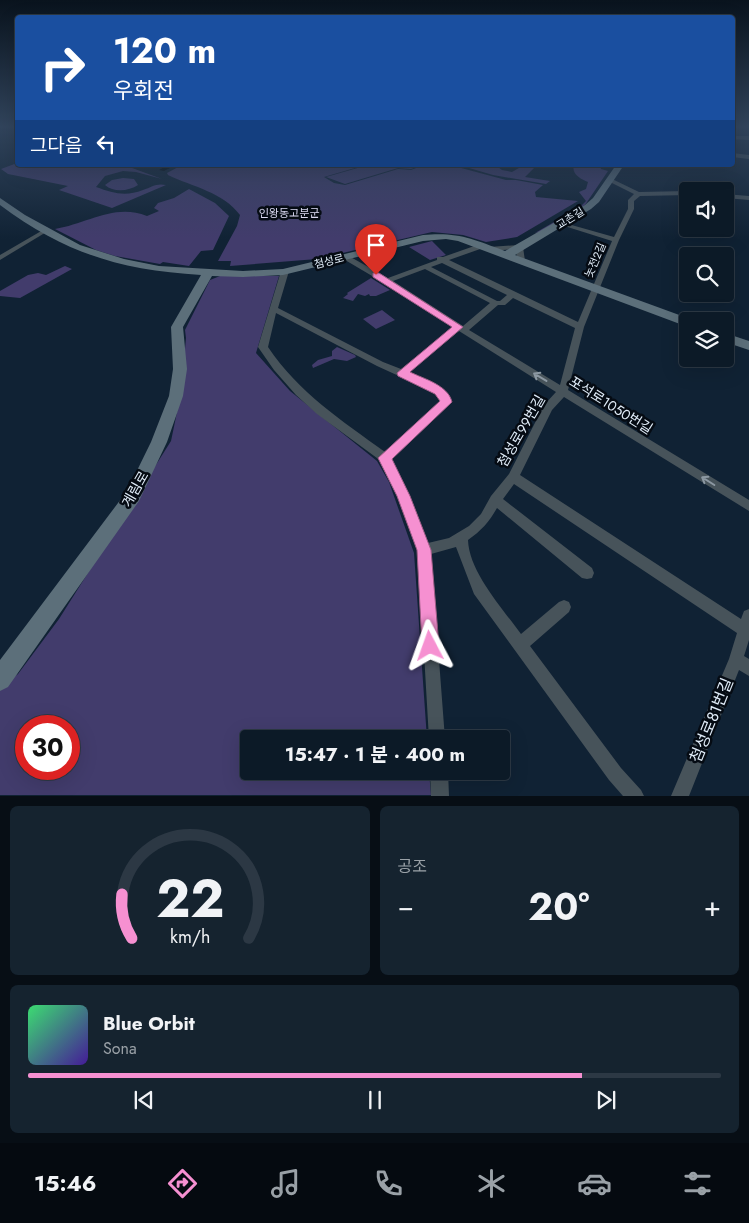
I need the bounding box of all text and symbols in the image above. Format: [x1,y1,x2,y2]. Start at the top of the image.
text: 120 m [113,26,216,76]
icon: right [30,35,95,100]
text: 우회전 [113,74,174,106]
icon: left [92,130,120,158]
text: 그다음 [30,132,82,159]
map controls [679,182,734,367]
button: sound [679,182,734,237]
street label: 교촌길 [553,203,587,233]
park label: 인왕동고분군 [259,205,319,221]
pin [355,224,397,275]
icon: arrive [362,231,390,259]
street label: 놋전2길 [580,240,610,280]
button: search [679,247,734,302]
street label: 첨성로 [312,250,346,272]
button: layers [679,312,734,367]
one-way arrow [533,371,547,381]
street label: 포석로1050번길 [565,371,657,439]
street label: 첨성로99번길 [492,391,550,471]
street label: 계림로 [117,467,153,511]
one-way arrow [701,475,715,485]
position arrow [403,619,455,671]
street label: 첨성로81번길 [684,674,739,766]
speed limit sign: 30 [15,715,80,780]
text: 15:47 · 1 분 · 400 m [285,741,465,768]
text: 공조 [398,855,427,878]
text: 22 [156,861,224,937]
text: 20° [528,879,590,934]
text: − [398,886,414,927]
text: + [704,886,721,927]
text: km/h [170,924,210,950]
text: Blue Orbit [103,1010,195,1037]
text: Sona [103,1037,137,1060]
icon: previous [130,1086,158,1114]
icon: pause [361,1086,389,1114]
icon: next [592,1086,620,1114]
icon: directions [165,1166,200,1201]
icon: music [268,1166,303,1201]
icon: phone [371,1166,406,1201]
icon: climate [474,1166,509,1201]
icon: car [577,1166,612,1201]
icon: filters [680,1166,715,1201]
text: 15:46 [34,1167,97,1199]

